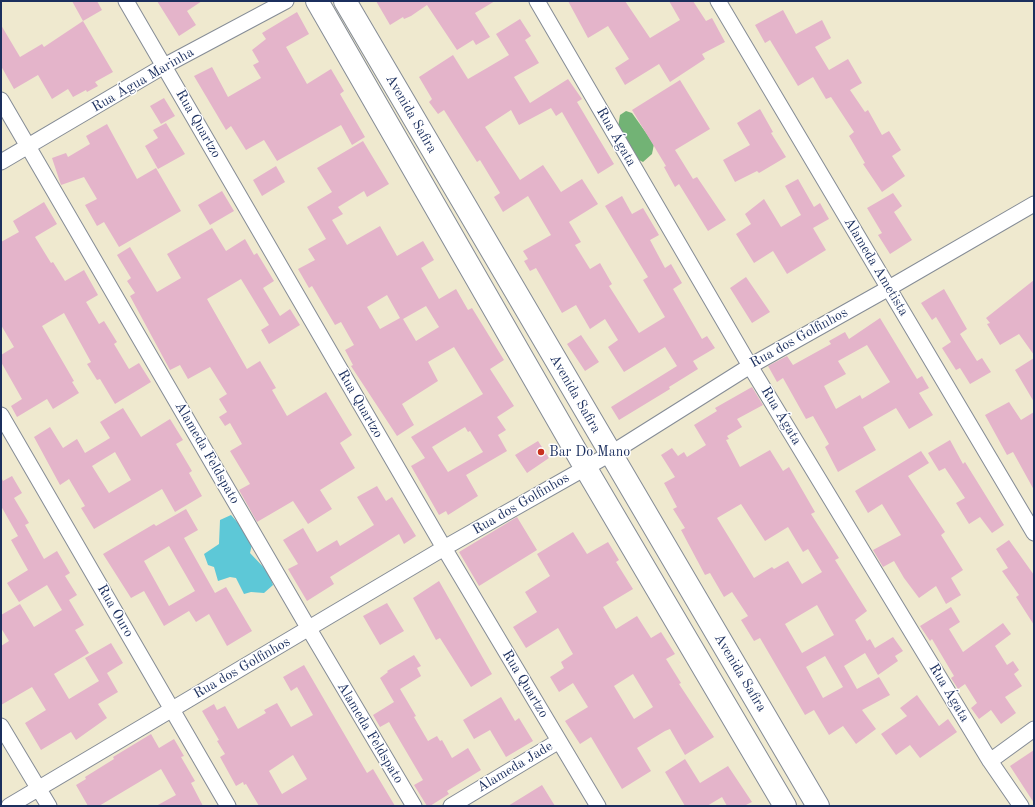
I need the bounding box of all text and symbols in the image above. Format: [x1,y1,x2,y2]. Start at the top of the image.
street label: Rua Água Marinha [89,44,197,116]
street label: Avenida Safira [382,72,440,156]
street label: Rua Quartzo [172,87,224,161]
street label: Rua Ágata [592,105,640,169]
street label: Alameda Ametista [840,215,912,319]
street label: Rua dos Golfinhos [747,304,851,372]
street label: Avenida Safira [546,352,604,436]
street label: Rua Quartzo [334,367,386,441]
street label: Rua Ágata [757,384,805,448]
street label: Alameda Feldspato [171,399,243,507]
place label: Bar Do Mano [549,444,630,460]
marker: Bar Do Mano [536,447,546,457]
street label: Rua dos Golfinhos [470,469,572,539]
street label: Rua Ouro [93,582,137,640]
street label: Avenida Safira [710,631,770,715]
street label: Rua dos Golfinhos [191,633,293,703]
street label: Rua Quartzo [498,647,552,721]
street label: Rua Ágata [925,661,973,725]
street label: Alameda Feldspato [333,679,407,787]
street label: Alameda Jade [474,738,556,796]

